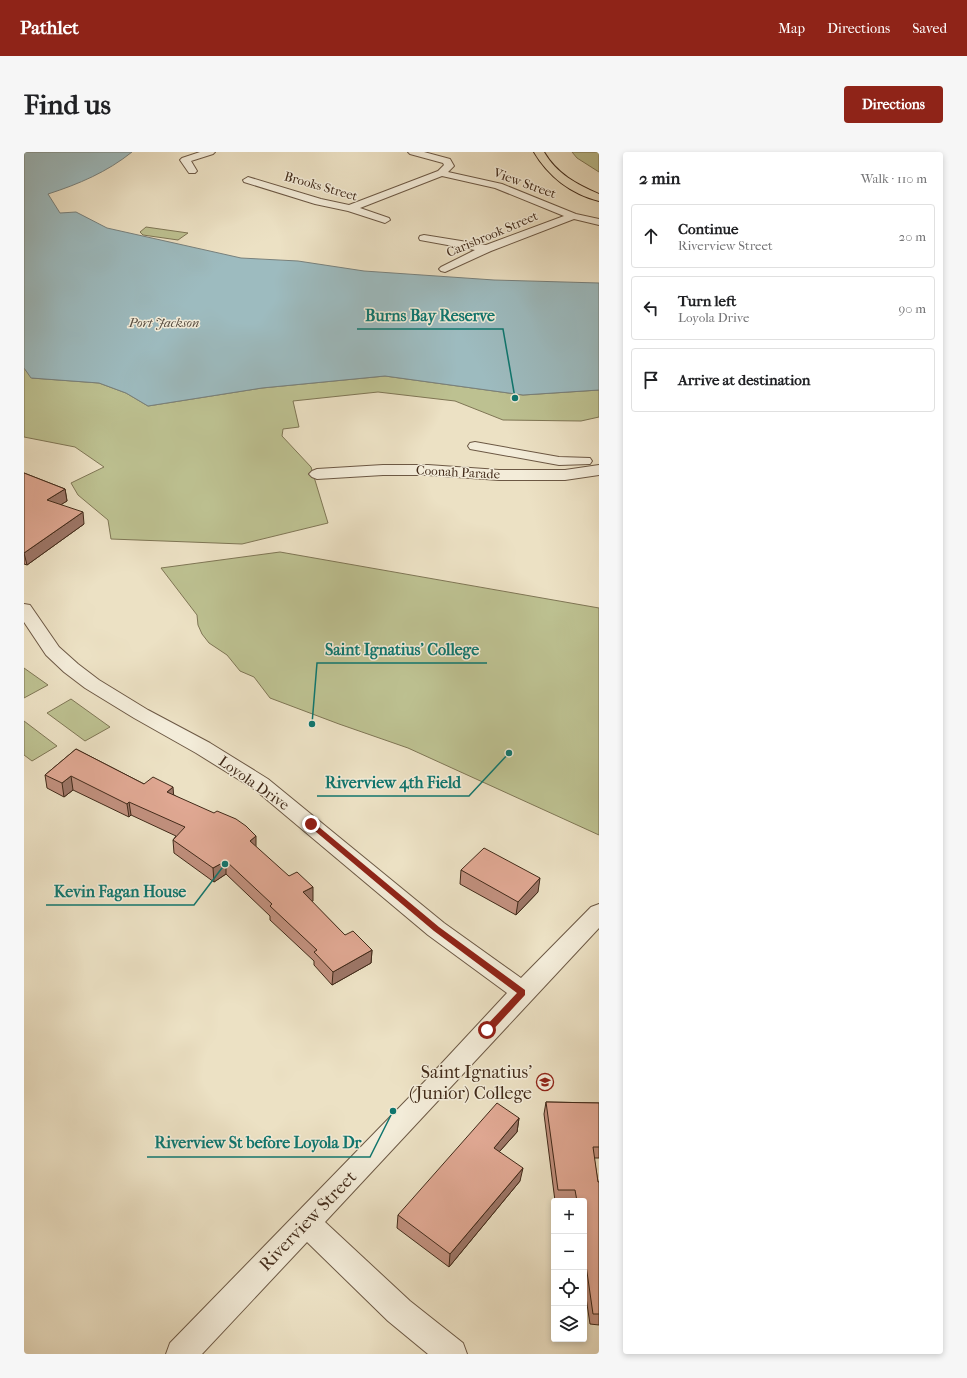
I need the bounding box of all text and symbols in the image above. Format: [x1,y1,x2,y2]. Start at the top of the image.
text: Pathlet [20,17,79,39]
text: Map [778,20,805,37]
text: Directions [827,20,890,37]
text: Saved [912,20,947,37]
button: Directions [844,86,943,123]
text: Find us [24,88,111,121]
street label: View Street [491,164,559,201]
street label: Brooks Street [283,168,360,204]
text: 2 min [639,168,680,188]
text: Walk · 110 m [861,171,927,186]
street label: Carisbrook Street [444,208,540,260]
text: Continue [678,220,738,238]
icon: ahead [640,225,662,247]
text: 20 m [899,229,926,244]
text: Riverview Street [678,238,773,253]
text: Turn left [678,292,736,310]
icon: left [640,297,662,319]
callout: Burns Bay Reserve [357,301,503,329]
text: 90 m [898,301,926,316]
text: Burns Bay Reserve [365,306,495,326]
text: Loyola Drive [678,310,749,325]
water label: Port Jackson [128,315,199,330]
icon: arrive [640,369,662,391]
text: Arrive at destination [678,371,810,389]
street label: Coonah Parade [416,462,501,482]
callout: Saint Ignatius' College [317,635,487,663]
text: Saint Ignatius' College [325,640,479,660]
street label: Loyola Drive [215,752,293,814]
callout: Riverview 4th Field [317,768,469,796]
text: Riverview 4th Field [325,773,462,793]
route end [302,815,320,833]
callout: Kevin Fagan House [46,877,194,905]
text: Kevin Fagan House [54,882,186,902]
route start [478,1021,496,1039]
place label: Saint Ignatius' (Junior) College [409,1062,532,1104]
school or university icon: Saint Ignatius' (Junior) College [535,1072,555,1092]
callout: Riverview St before Loyola Dr [147,1129,370,1157]
text: Riverview St before Loyola Dr [155,1133,363,1153]
street label: Riverview Street [255,1166,361,1275]
map controls [551,1198,587,1342]
button: + [551,1198,587,1234]
button: − [551,1234,587,1270]
button: locate [551,1270,587,1306]
button: layers [551,1306,587,1342]

